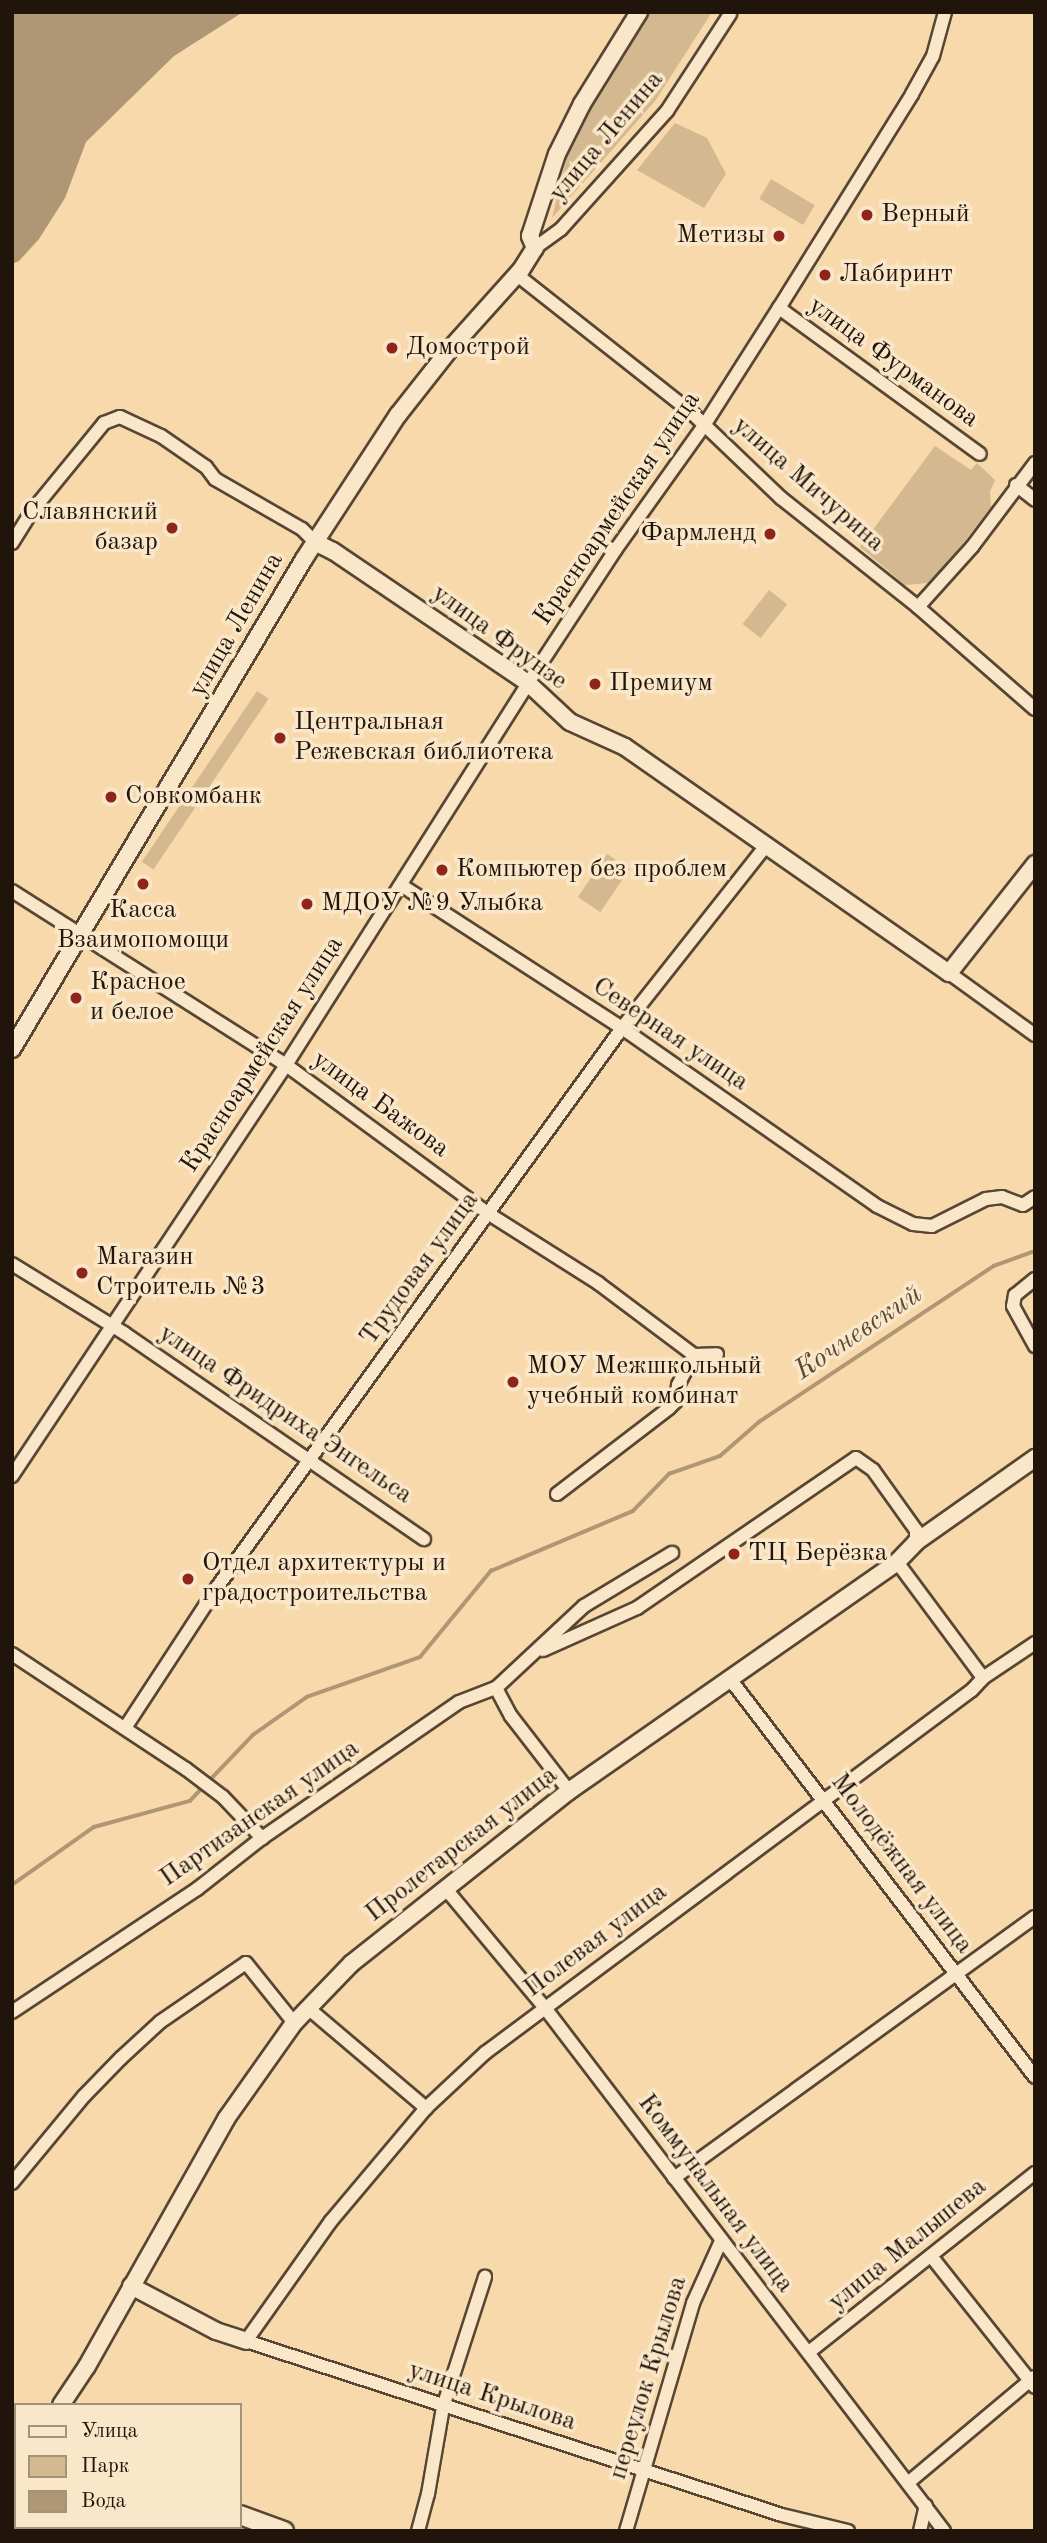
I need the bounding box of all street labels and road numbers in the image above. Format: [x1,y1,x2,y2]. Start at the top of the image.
street label: улица Ленина [543,65,671,209]
street label: улица Фурманова [802,291,984,435]
street label: Красноармейская улица [528,386,708,632]
street label: улица Мичурина [726,411,890,559]
street label: улица Ленина [183,547,291,703]
street label: улица Фрунзе [425,578,573,698]
street label: Красноармейская улица [175,931,351,1179]
street label: Северная улица [586,971,754,1099]
street label: улица Бажова [305,1045,455,1165]
street label: Трудовая улица [354,1186,486,1352]
street label: улица Фридриха Энгельса [152,1318,418,1512]
street label: Партизанская улица [154,1734,366,1894]
street label: Пролетарская улица [360,1760,564,1930]
street label: Молодёжная улица [823,1768,979,1960]
street label: Полевая улица [518,1877,674,2005]
street label: Коммунальная улица [630,2088,800,2300]
street label: улица Малышева [823,2172,993,2318]
street label: переулок Крылова [603,2272,695,2484]
street label: улица Крылова [404,2355,580,2439]

